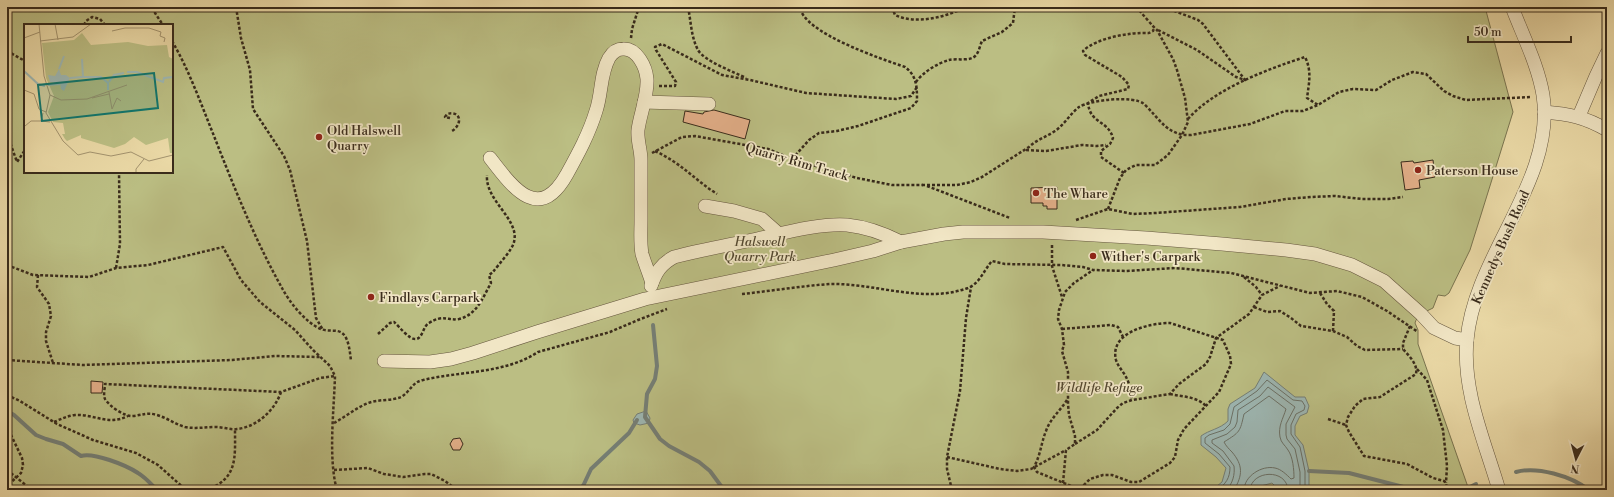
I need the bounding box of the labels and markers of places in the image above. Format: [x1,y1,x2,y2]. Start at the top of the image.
place label: Old Halswell Quarry [327,123,401,154]
marker: Old Halswell Quarry [314,132,324,142]
place label: Paterson House [1426,163,1519,179]
marker: Paterson House [1413,165,1423,175]
place label: The Whare [1044,186,1109,202]
marker: The Whare [1031,188,1041,198]
place label: Wither's Carpark [1100,249,1201,265]
marker: Wither's Carpark [1088,251,1098,261]
place label: Findlays Carpark [379,290,481,306]
marker: Findlays Carpark [366,292,376,302]

